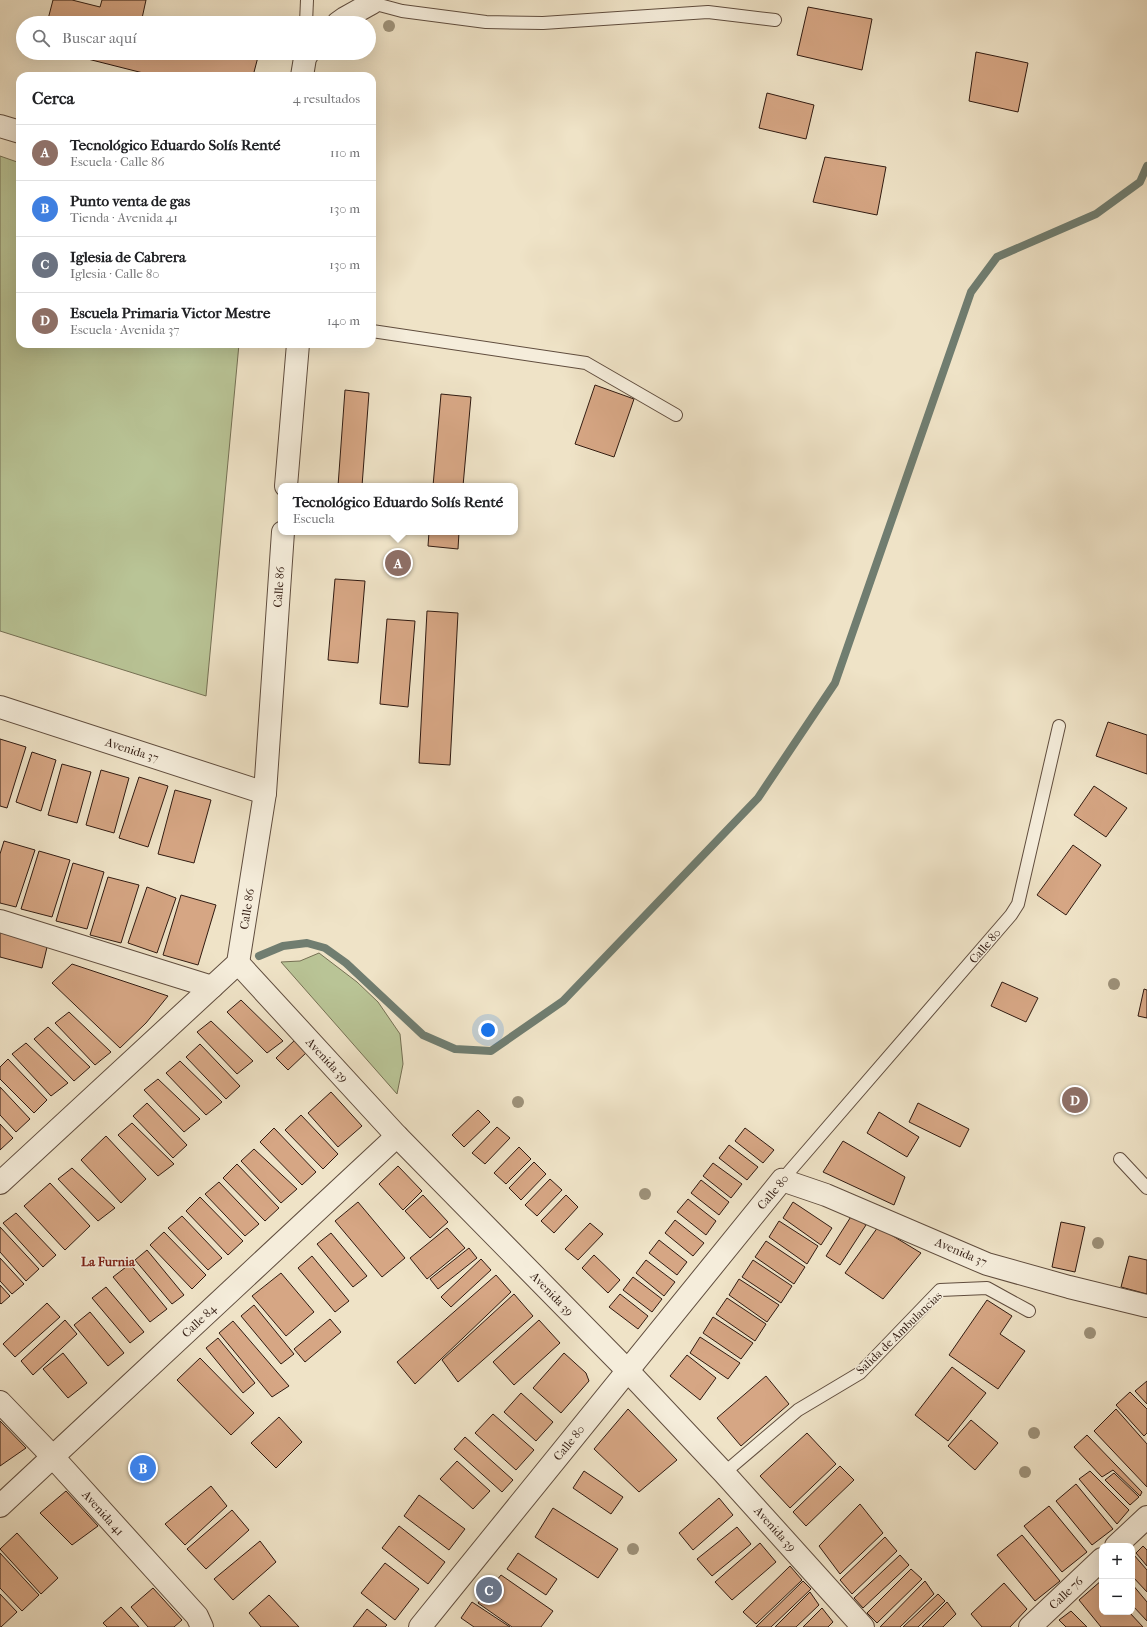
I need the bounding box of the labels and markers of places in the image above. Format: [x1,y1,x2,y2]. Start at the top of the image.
pin: A [385,548,411,578]
pin: D [1062,1085,1088,1115]
pin: B [130,1453,156,1483]
pin: C [476,1575,502,1605]

